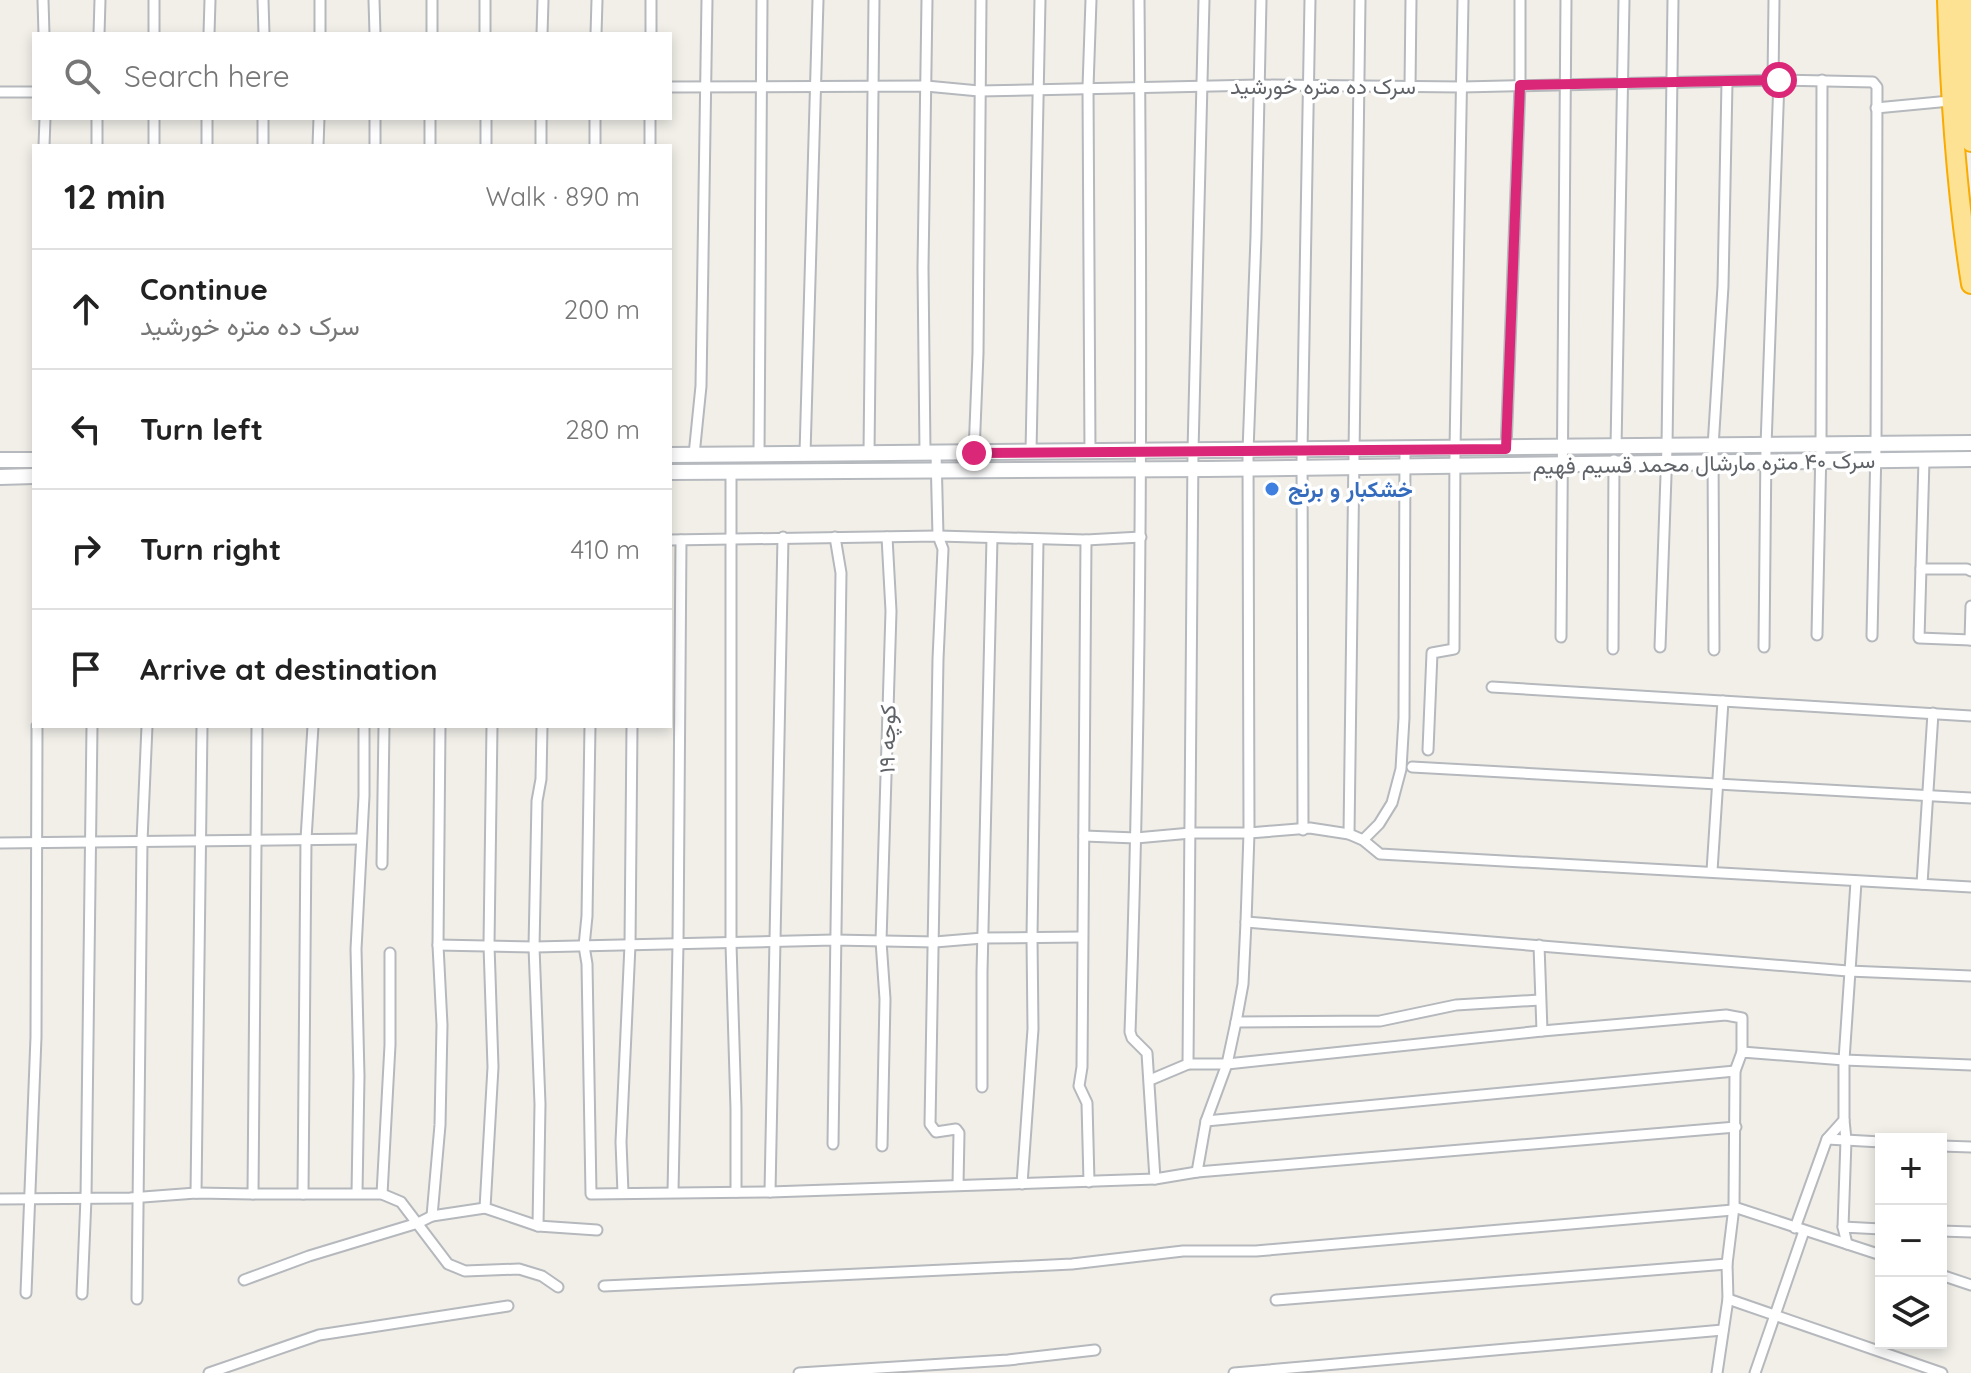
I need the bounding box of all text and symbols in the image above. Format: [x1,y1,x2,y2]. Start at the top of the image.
search box [32,32,672,120]
icon: search [60,54,104,98]
text: Search here [124,57,290,95]
route start [1761,62,1797,98]
street label: سرک ده متره خورشید [1230,72,1416,100]
text: 12 min [64,175,166,218]
text: Walk · 890 m [485,180,640,213]
text: Continue [140,270,268,308]
icon: ahead [64,287,108,331]
text: 200 m [564,293,640,326]
text: سرک ده متره خورشید [140,309,360,342]
icon: left [64,407,108,451]
text: Turn left [140,410,263,448]
text: 280 m [565,413,640,446]
route end [956,435,992,471]
street label: سرک ۴۰ متره مارشال محمد قسیم فهیم [1532,446,1876,481]
place label: خشکبار و برنج [1288,475,1413,505]
marker: خشکبار و برنج [1263,480,1281,498]
icon: right [64,527,108,571]
text: Turn right [140,530,281,568]
text: 410 m [571,533,640,566]
icon: arrive [64,647,108,691]
text: Arrive at destination [140,650,438,688]
street label: کوچه ۱۹ [872,704,903,774]
map controls [1875,1133,1947,1349]
button: + [1875,1133,1947,1205]
button: − [1875,1205,1947,1277]
button: layers [1875,1277,1947,1349]

